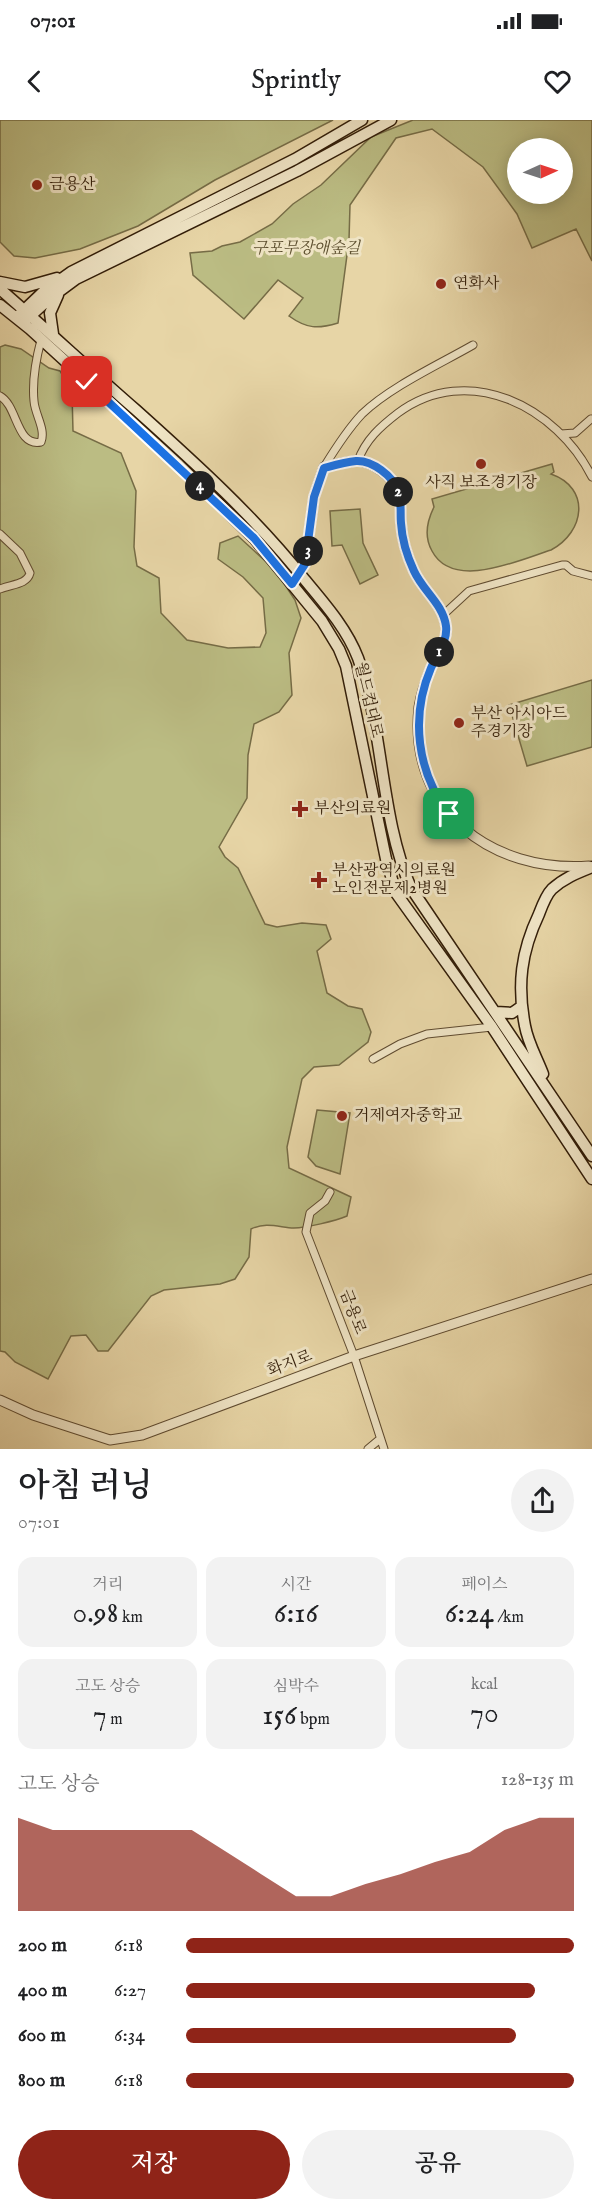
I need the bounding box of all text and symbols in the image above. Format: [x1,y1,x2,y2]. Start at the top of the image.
text: 07:01 [30,7,76,35]
text: Sprintly [251,64,341,98]
icon: back [18,65,51,98]
icon: heart [541,65,574,98]
north arrow [507,138,573,204]
map controls [507,138,573,204]
place label: 금용산 [49,175,96,195]
marker: 금용산 [30,178,44,192]
park label: 구포무장애숲길 [252,239,362,259]
place label: 연화사 [453,274,500,294]
marker: 연화사 [434,277,448,291]
pin [61,356,112,407]
icon: check [70,365,103,398]
marker: 사직 보조경기장 [474,457,488,471]
pin: 4 [185,471,215,501]
place label: 사직 보조경기장 [425,473,537,493]
text: 4 [196,476,204,496]
pin: 2 [383,477,413,507]
text: 2 [394,482,402,502]
pin: 3 [293,536,323,566]
text: 3 [305,541,311,561]
pin: 1 [424,637,454,667]
text: 1 [436,642,442,662]
street label: 월드컵대로 [350,660,387,740]
place label: 부산 아시아드 주경기장 [471,704,568,742]
marker: 부산 아시아드 주경기장 [452,716,466,730]
pin [423,788,474,839]
icon: arrive [432,797,465,830]
place label: 부산의료원 [314,799,391,819]
marker: 부산의료원 [291,800,309,818]
place label: 부산광역시의료원 노인전문제2병원 [332,861,456,899]
marker: 부산광역시의료원 노인전문제2병원 [310,871,328,889]
place label: 거제여자중학교 [354,1106,462,1126]
marker: 거제여자중학교 [335,1109,349,1123]
street label: 금용로 [334,1287,370,1338]
street label: 화지로 [265,1346,316,1382]
text: 아침 러닝 [18,1466,153,1508]
button: share [511,1469,574,1532]
text: 07:01 [18,1510,60,1535]
text: 거리 [92,1575,123,1595]
text: 시간 [281,1575,311,1595]
text: 페이스 [461,1575,508,1595]
text: 0.98 [72,1595,118,1633]
text: 6:16 [274,1595,318,1633]
text: 6:24 [445,1595,494,1633]
text: km [118,1608,143,1628]
text: /km [494,1608,524,1628]
text: kcal [471,1675,498,1695]
text: 고도 상승 [75,1677,140,1697]
text: 심박수 [273,1677,319,1697]
text: 70 [470,1695,499,1733]
text: 7 [93,1697,107,1735]
text: 156 [262,1697,297,1735]
text: m [107,1710,123,1730]
text: bpm [297,1710,330,1730]
text: 128–135 m [501,1767,574,1792]
text: 고도 상승 [18,1772,100,1797]
text: 200 m [18,1933,67,1958]
text: 6:18 [114,1933,143,1958]
text: 400 m [18,1978,67,2003]
text: 6:27 [114,1978,146,2003]
text: 600 m [18,2023,66,2048]
text: 6:34 [114,2023,145,2048]
text: 800 m [18,2068,65,2093]
text: 6:18 [114,2068,143,2093]
button: 저장 [18,2130,290,2199]
button: 공유 [302,2130,574,2199]

